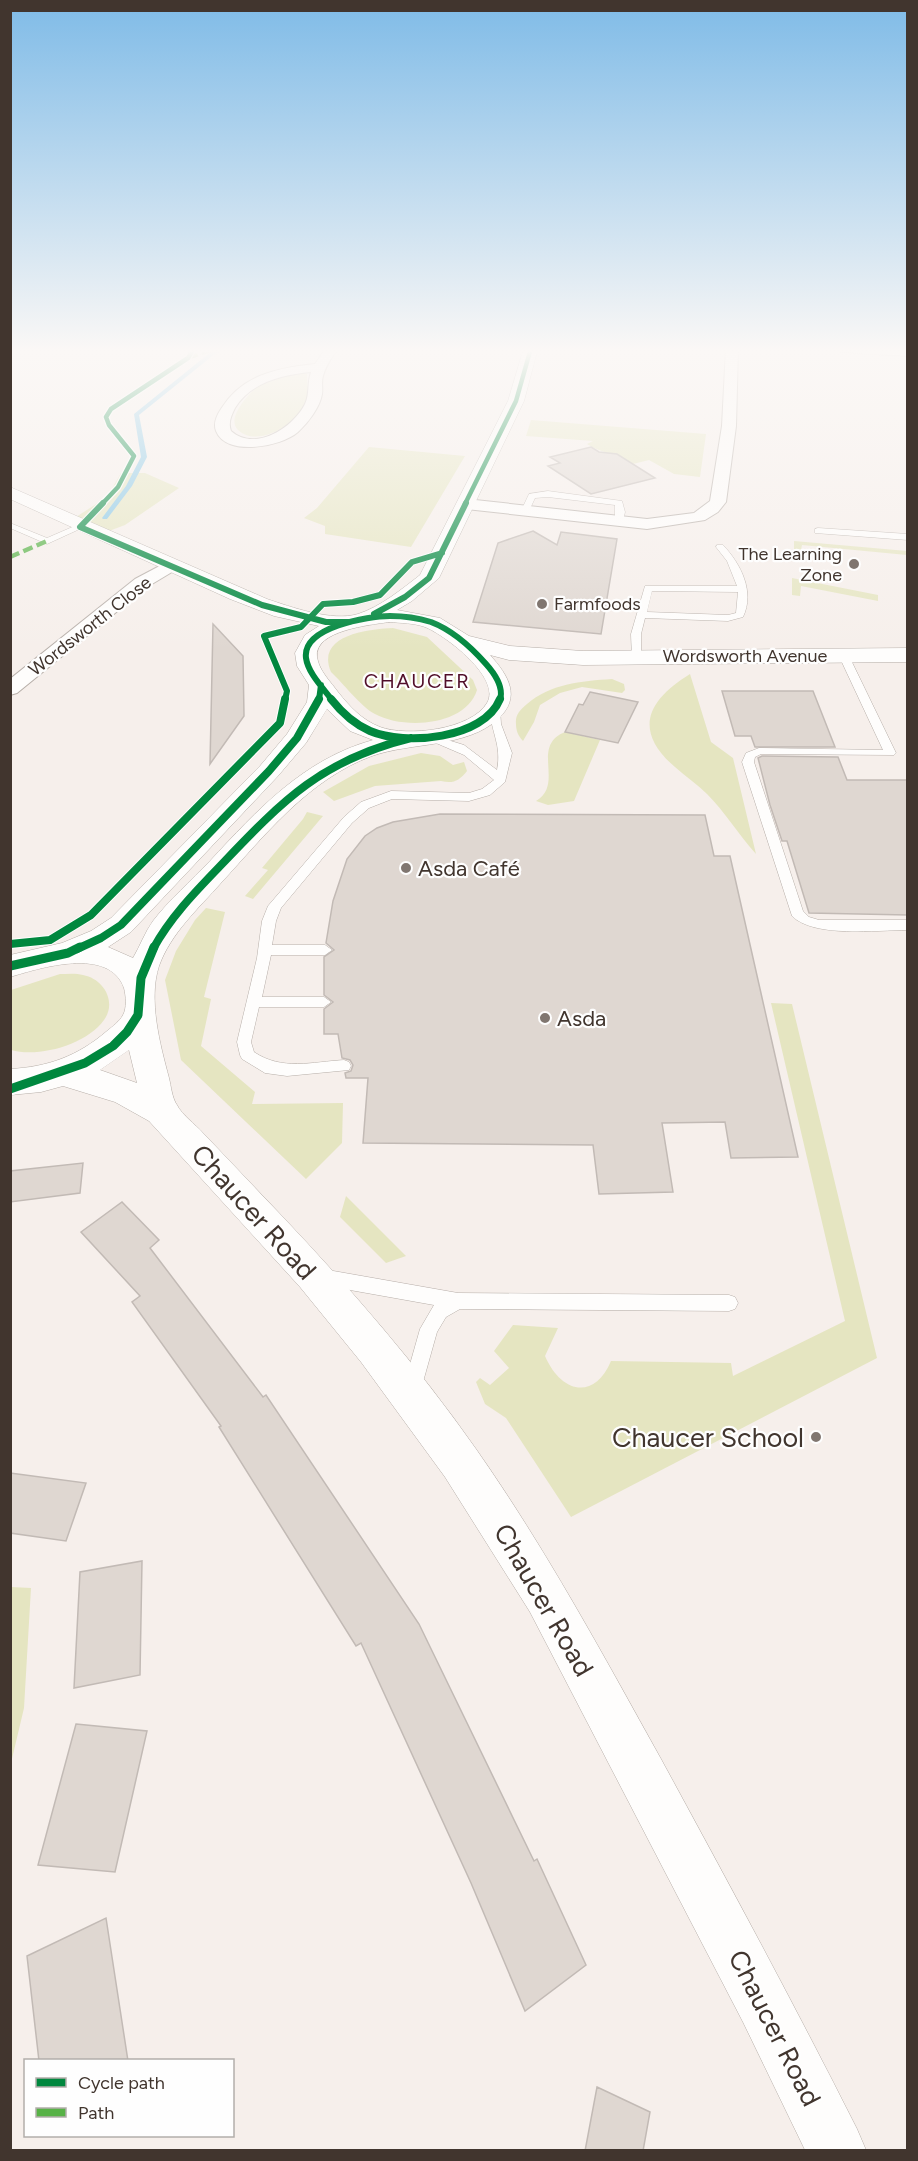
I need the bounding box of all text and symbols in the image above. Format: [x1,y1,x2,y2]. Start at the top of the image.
place label: The Learning Zone [738,543,842,586]
marker: The Learning Zone [847,557,861,571]
street label: Wordsworth Close [24,571,156,681]
place label: Farmfoods [554,593,641,615]
marker: Farmfoods [535,597,549,611]
street label: Wordsworth Avenue [663,645,827,667]
district label: CHAUCER [364,669,470,693]
place label: Asda Café [418,855,520,882]
marker: Asda Café [399,861,413,875]
place label: Asda [557,1005,606,1032]
marker: Asda [538,1011,552,1025]
street label: Chaucer Road [185,1138,323,1286]
place label: Chaucer School [612,1421,804,1454]
marker: Chaucer School [809,1430,823,1444]
street label: Chaucer Road [487,1518,601,1682]
street label: Chaucer Road [722,1944,828,2112]
legend [24,2059,234,2137]
text: Cycle path [78,2072,165,2094]
text: Path [78,2102,114,2124]

